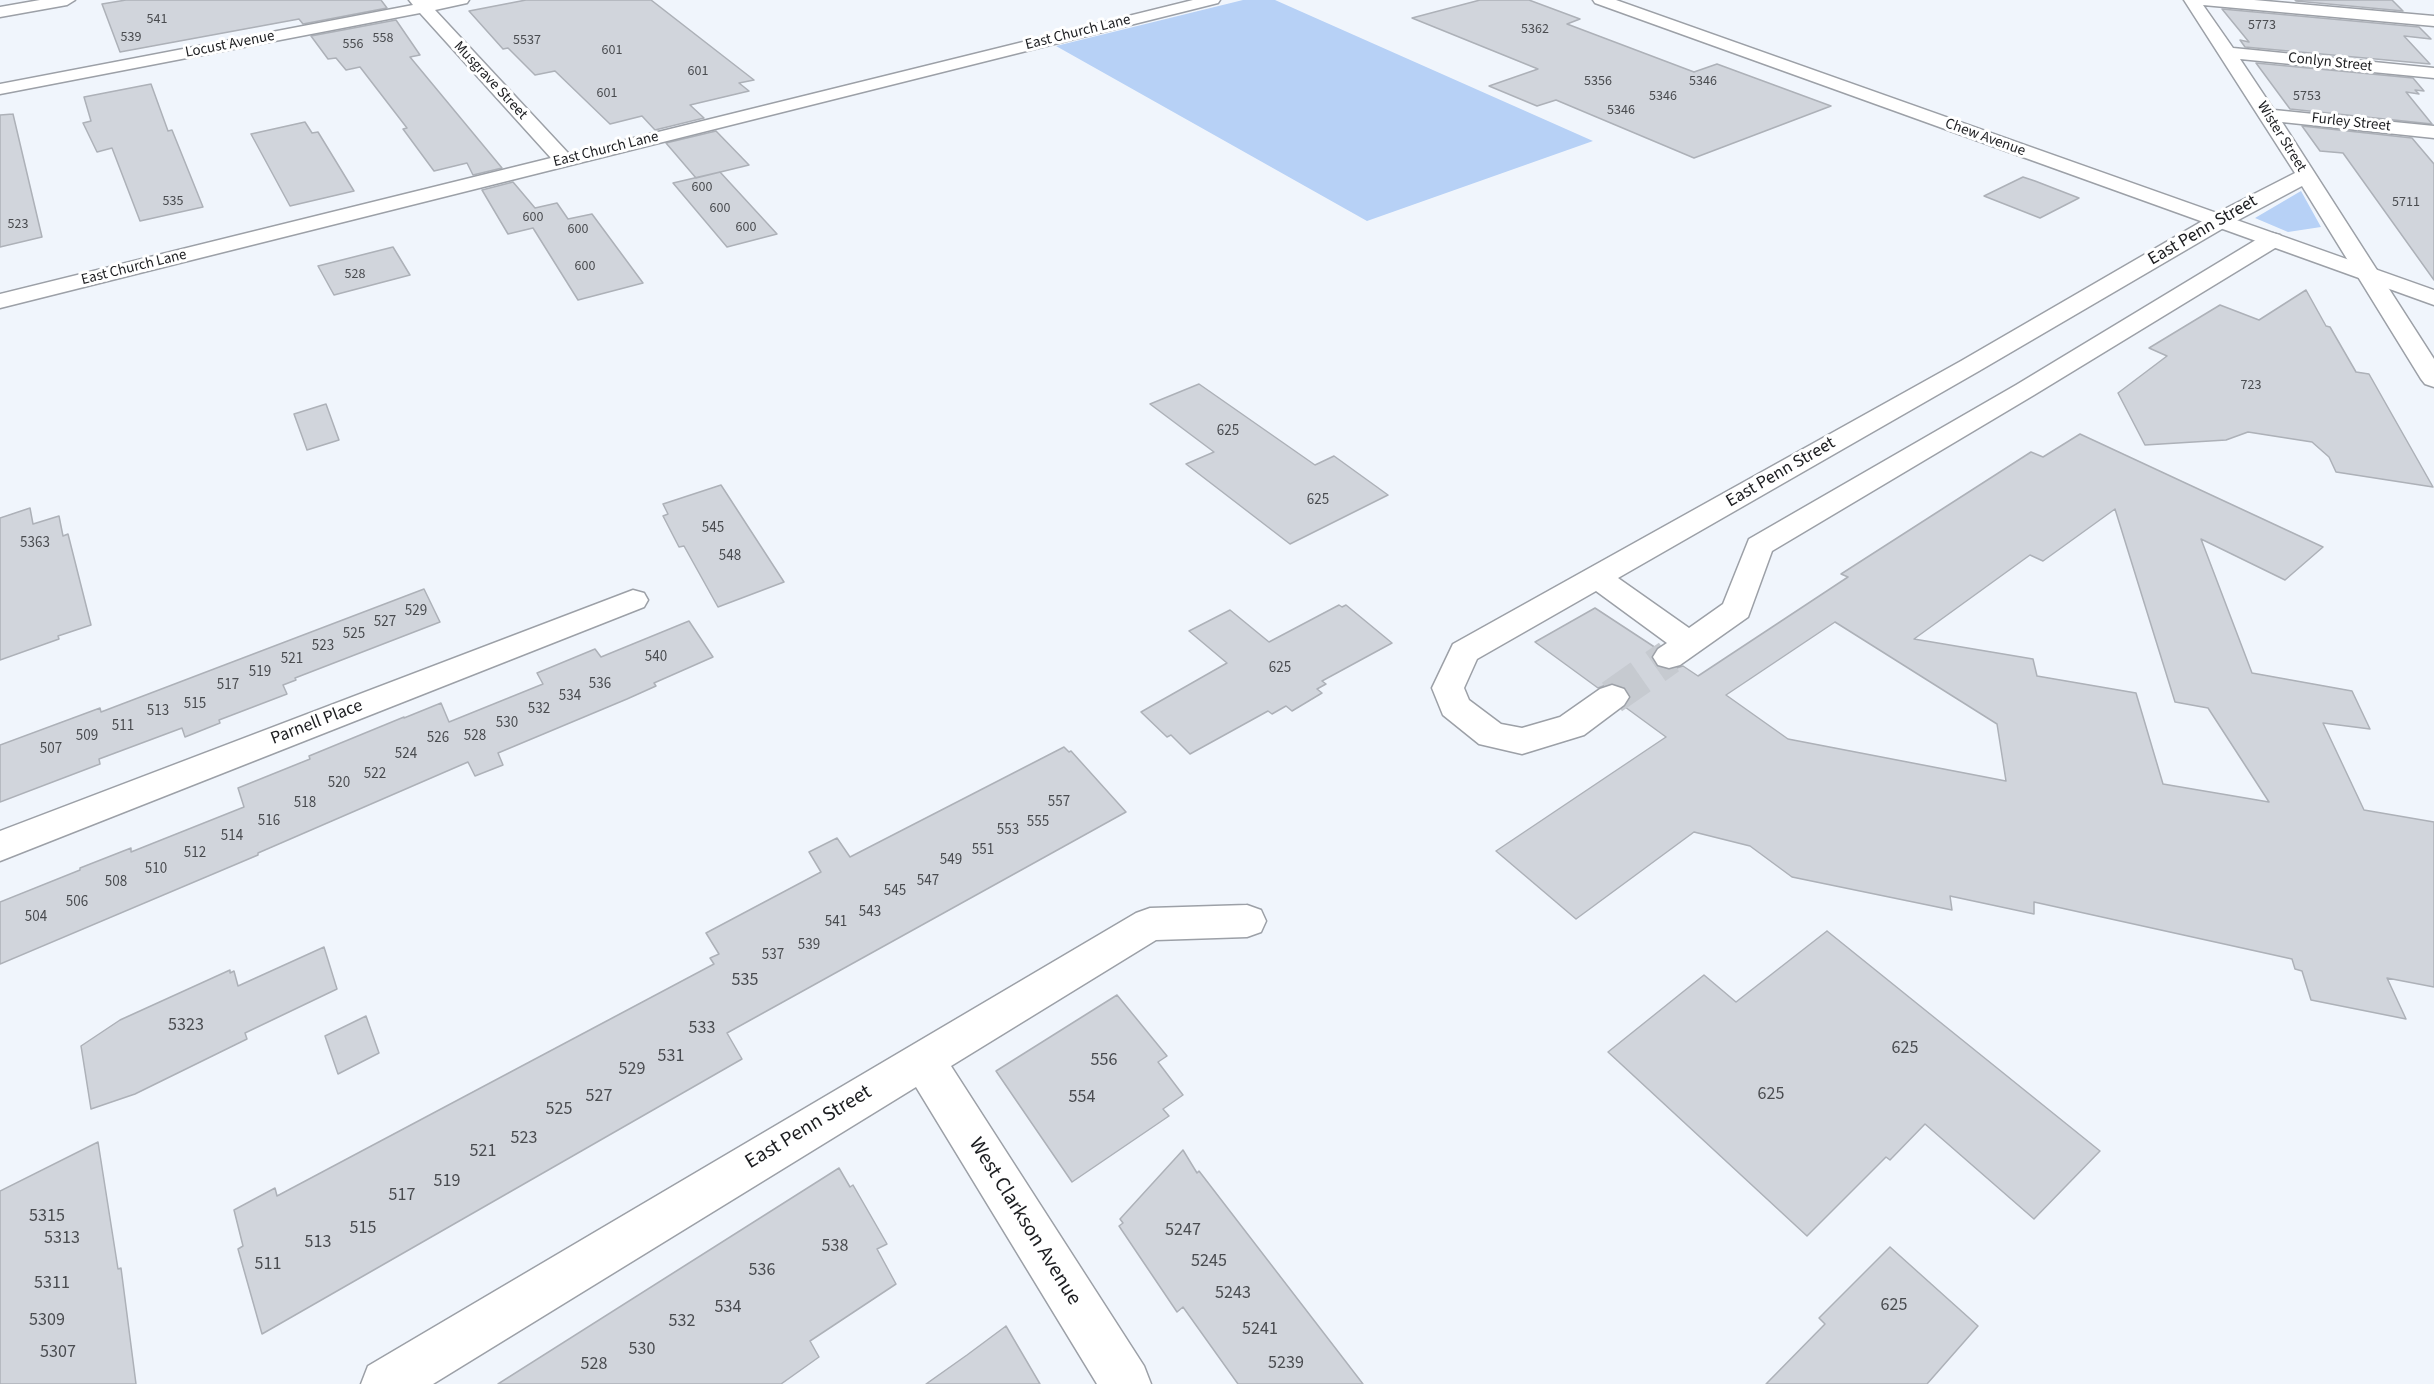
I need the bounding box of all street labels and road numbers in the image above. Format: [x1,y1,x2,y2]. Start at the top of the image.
street label: East Church Lane [1023,11,1133,55]
street label: Locust Avenue [184,28,276,62]
street label: Musgrave Street [449,38,531,124]
street label: Conlyn Street [2287,50,2373,76]
street label: Wister Street [2252,98,2310,176]
street label: Furley Street [2311,110,2391,136]
street label: Chew Avenue [1942,115,2028,161]
street label: East Church Lane [551,128,661,172]
street label: East Penn Street [2145,191,2261,271]
street label: East Church Lane [79,246,189,290]
street label: East Penn Street [1723,433,1839,513]
street label: Parnell Place [268,696,366,750]
street label: East Penn Street [741,1080,877,1176]
street label: West Clarkson Avenue [962,1134,1086,1310]

